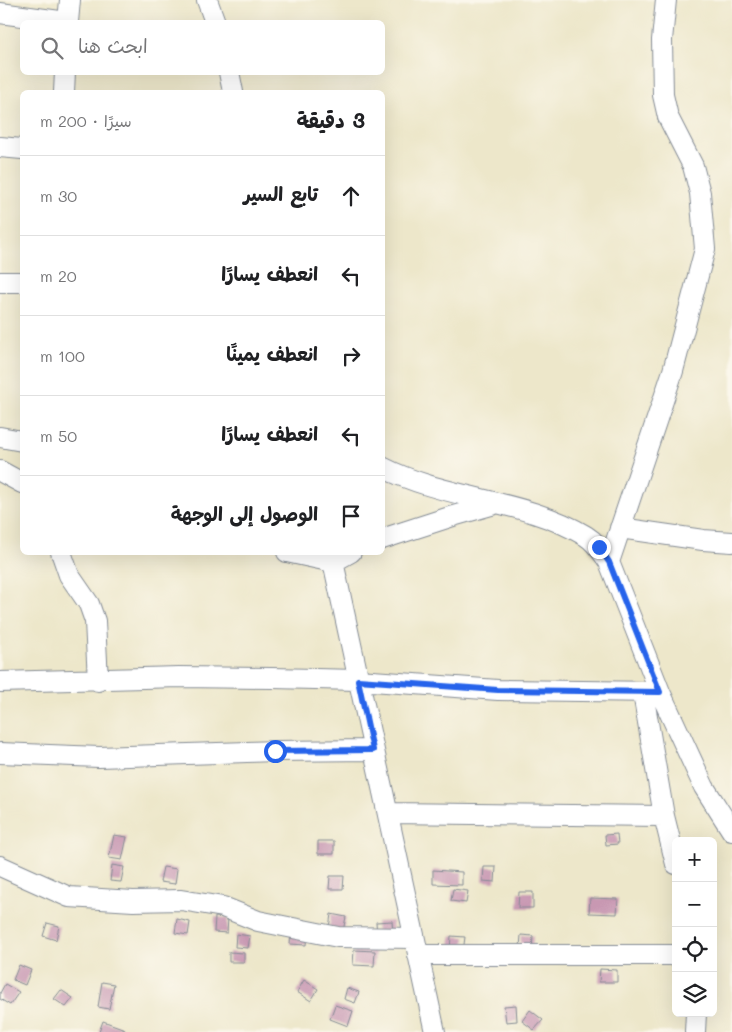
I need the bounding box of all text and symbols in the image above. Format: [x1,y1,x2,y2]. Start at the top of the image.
search box [20,20,385,75]
text: ابحث هنا [78,33,148,58]
icon: search [38,34,66,62]
text: 3 دقيقة [296,106,365,133]
text: سيرًا · 200 m [40,110,132,131]
text: تابع السير [243,181,318,206]
icon: ahead [337,182,365,210]
text: 30 m [40,185,77,206]
text: انعطف يسارًا [221,261,318,286]
icon: left [337,262,365,290]
text: 20 m [40,265,77,286]
text: انعطف يمينًا [226,341,318,366]
icon: right [337,342,365,370]
text: 100 m [40,345,85,366]
text: انعطف يسارًا [221,421,318,446]
icon: left [337,422,365,450]
text: 50 m [40,425,77,446]
text: الوصول إلى الوجهة [171,501,318,526]
icon: arrive [337,502,365,530]
route end [588,536,611,559]
route start [264,740,287,763]
map controls [672,837,717,1017]
button: + [672,837,717,882]
button: − [672,882,717,927]
button: locate [672,927,717,972]
button: layers [672,972,717,1017]

